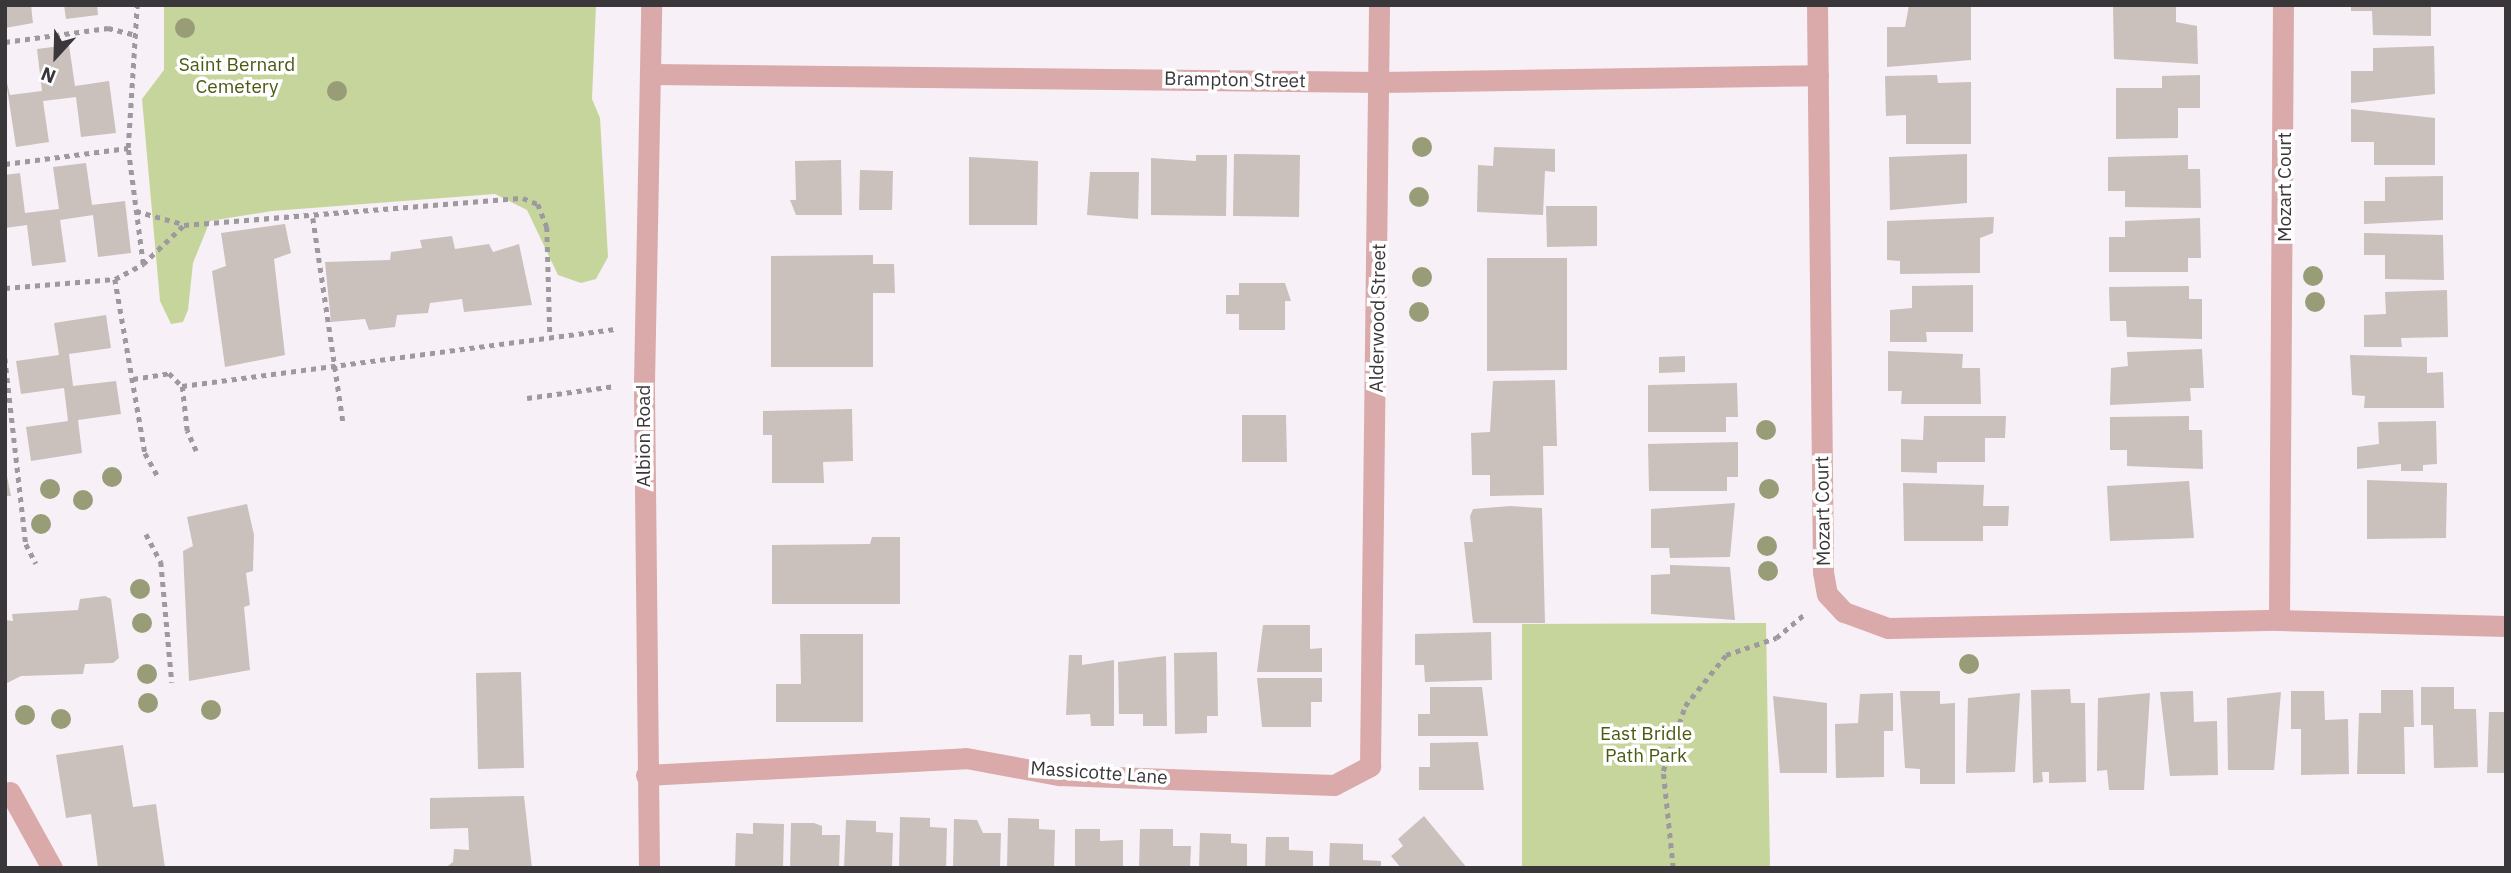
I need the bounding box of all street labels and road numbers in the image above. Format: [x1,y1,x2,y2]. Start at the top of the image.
street label: Brampton Street [1164,67,1306,93]
street label: Mozart Court [2274,132,2296,242]
street label: Alderwood Street [1365,243,1391,393]
street label: Albion Road [633,385,655,487]
street label: Mozart Court [1811,456,1835,566]
street label: Massicotte Lane [1030,757,1168,789]

